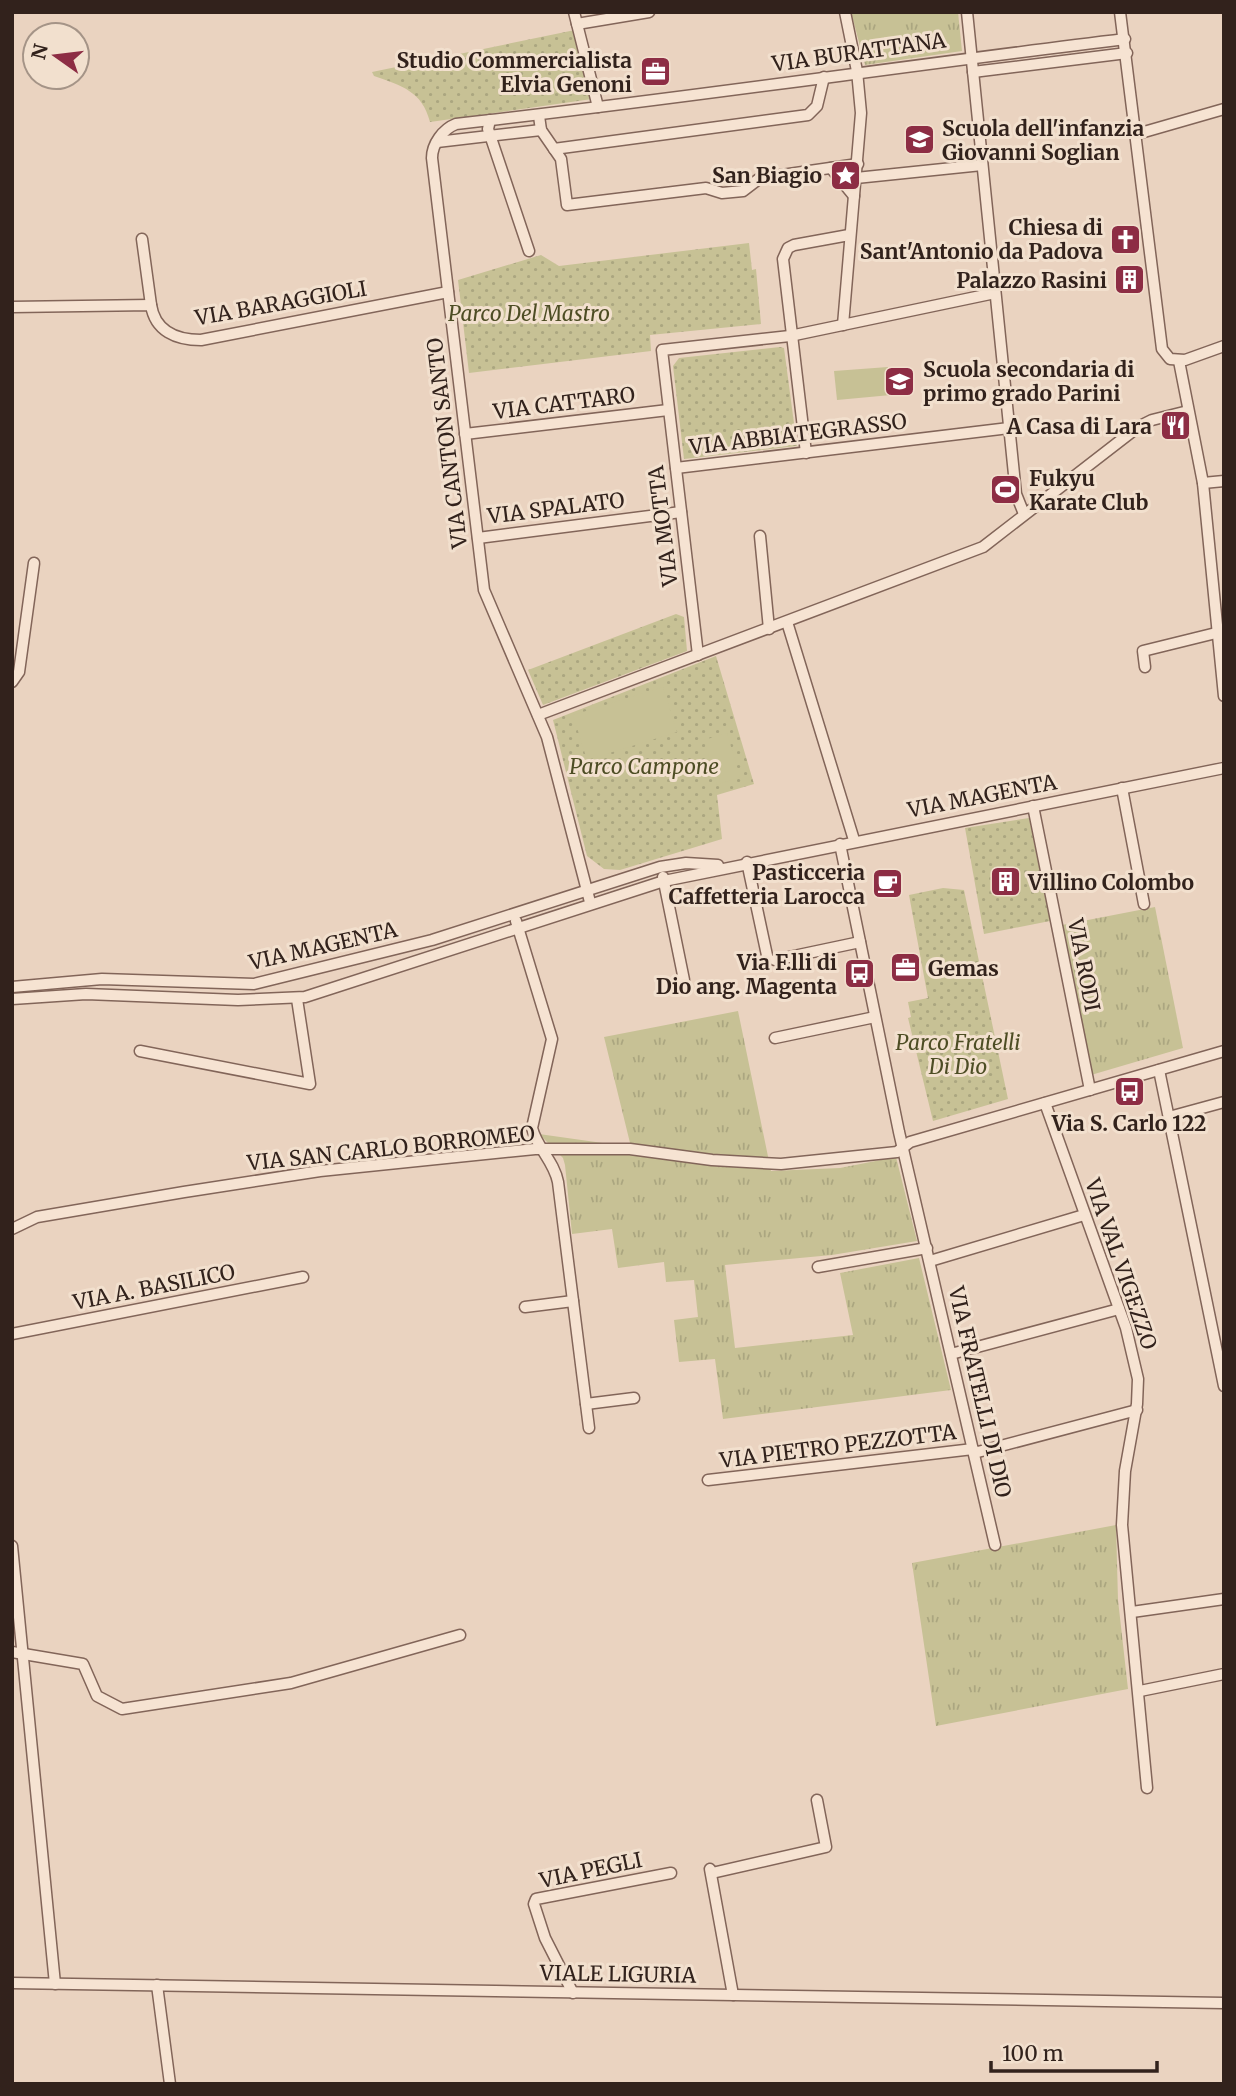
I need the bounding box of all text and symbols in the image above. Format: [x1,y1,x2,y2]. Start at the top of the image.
north arrow [21,21,91,91]
street label: VIA BURATTANA [769,26,948,78]
text: N [26,42,53,62]
place label: Studio Commercialista Elvia Genoni [397,47,632,98]
office icon: Studio Commercialista Elvia Genoni [638,55,672,89]
place label: Scuola dell'infanzia Giovanni Soglian [942,115,1144,166]
school or university icon: Scuola dell'infanzia Giovanni Soglian [902,123,936,157]
place icon: San Biagio [828,158,862,192]
place label: San Biagio [712,162,822,189]
place label: Chiesa di Sant'Antonio da Padova [860,214,1103,265]
church icon: Chiesa di Sant'Antonio da Padova [1109,222,1143,256]
building icon: Palazzo Rasini [1113,263,1147,297]
place label: Palazzo Rasini [956,267,1107,294]
street label: VIA BARAGGIOLI [192,275,369,332]
park label: Parco Del Mastro [448,300,610,327]
street label: VIA CANTON SANTO [421,336,473,551]
place label: Scuola secondaria di primo grado Parini [923,356,1134,407]
school or university icon: Scuola secondaria di primo grado Parini [883,364,917,398]
street label: VIA CATTARO [491,381,636,425]
street label: VIA ABBIATEGRASSO [687,407,908,461]
restaurant icon: A Casa di Lara [1158,409,1192,443]
place label: A Casa di Lara [1006,413,1152,440]
street label: VIA MOTTA [642,464,684,589]
place label: Fukyu Karate Club [1029,465,1148,516]
sports icon: Fukyu Karate Club [989,473,1023,507]
street label: VIA SPALATO [485,486,626,530]
park label: Parco Campone [569,753,719,780]
street label: VIA MAGENTA [904,768,1059,824]
place label: Pasticceria Caffetteria Larocca [669,859,865,910]
building icon: Villino Colombo [988,865,1022,899]
cafe icon: Pasticceria Caffetteria Larocca [871,867,905,901]
place label: Villino Colombo [1027,869,1194,896]
street label: VIA RODI [1062,915,1106,1014]
street label: VIA MAGENTA [245,916,400,976]
place label: Via F.lli di Dio ang. Magenta [656,949,837,1000]
office icon: Gemas [888,951,922,985]
place label: Gemas [928,955,999,982]
bus stop icon: Via F.lli di Dio ang. Magenta [843,957,877,991]
park label: Parco Fratelli Di Dio [896,1029,1021,1080]
bus stop icon: Via S. Carlo 122 [1112,1074,1146,1108]
place label: Via S. Carlo 122 [1051,1110,1206,1137]
street label: VIA SAN CARLO BORROMEO [245,1119,536,1177]
street label: VIA VAL VIGEZZO [1079,1174,1163,1353]
street label: VIA A. BASILICO [70,1258,237,1316]
street label: VIA FRATELLI DI DIO [942,1283,1017,1500]
street label: VIA PIETRO PEZZOTTA [717,1418,958,1474]
street label: VIA PEGLI [536,1846,645,1894]
street label: VIALE LIGURIA [539,1959,696,1989]
scale bar [991,2030,1157,2074]
text: 100 m [1002,2040,1064,2067]

